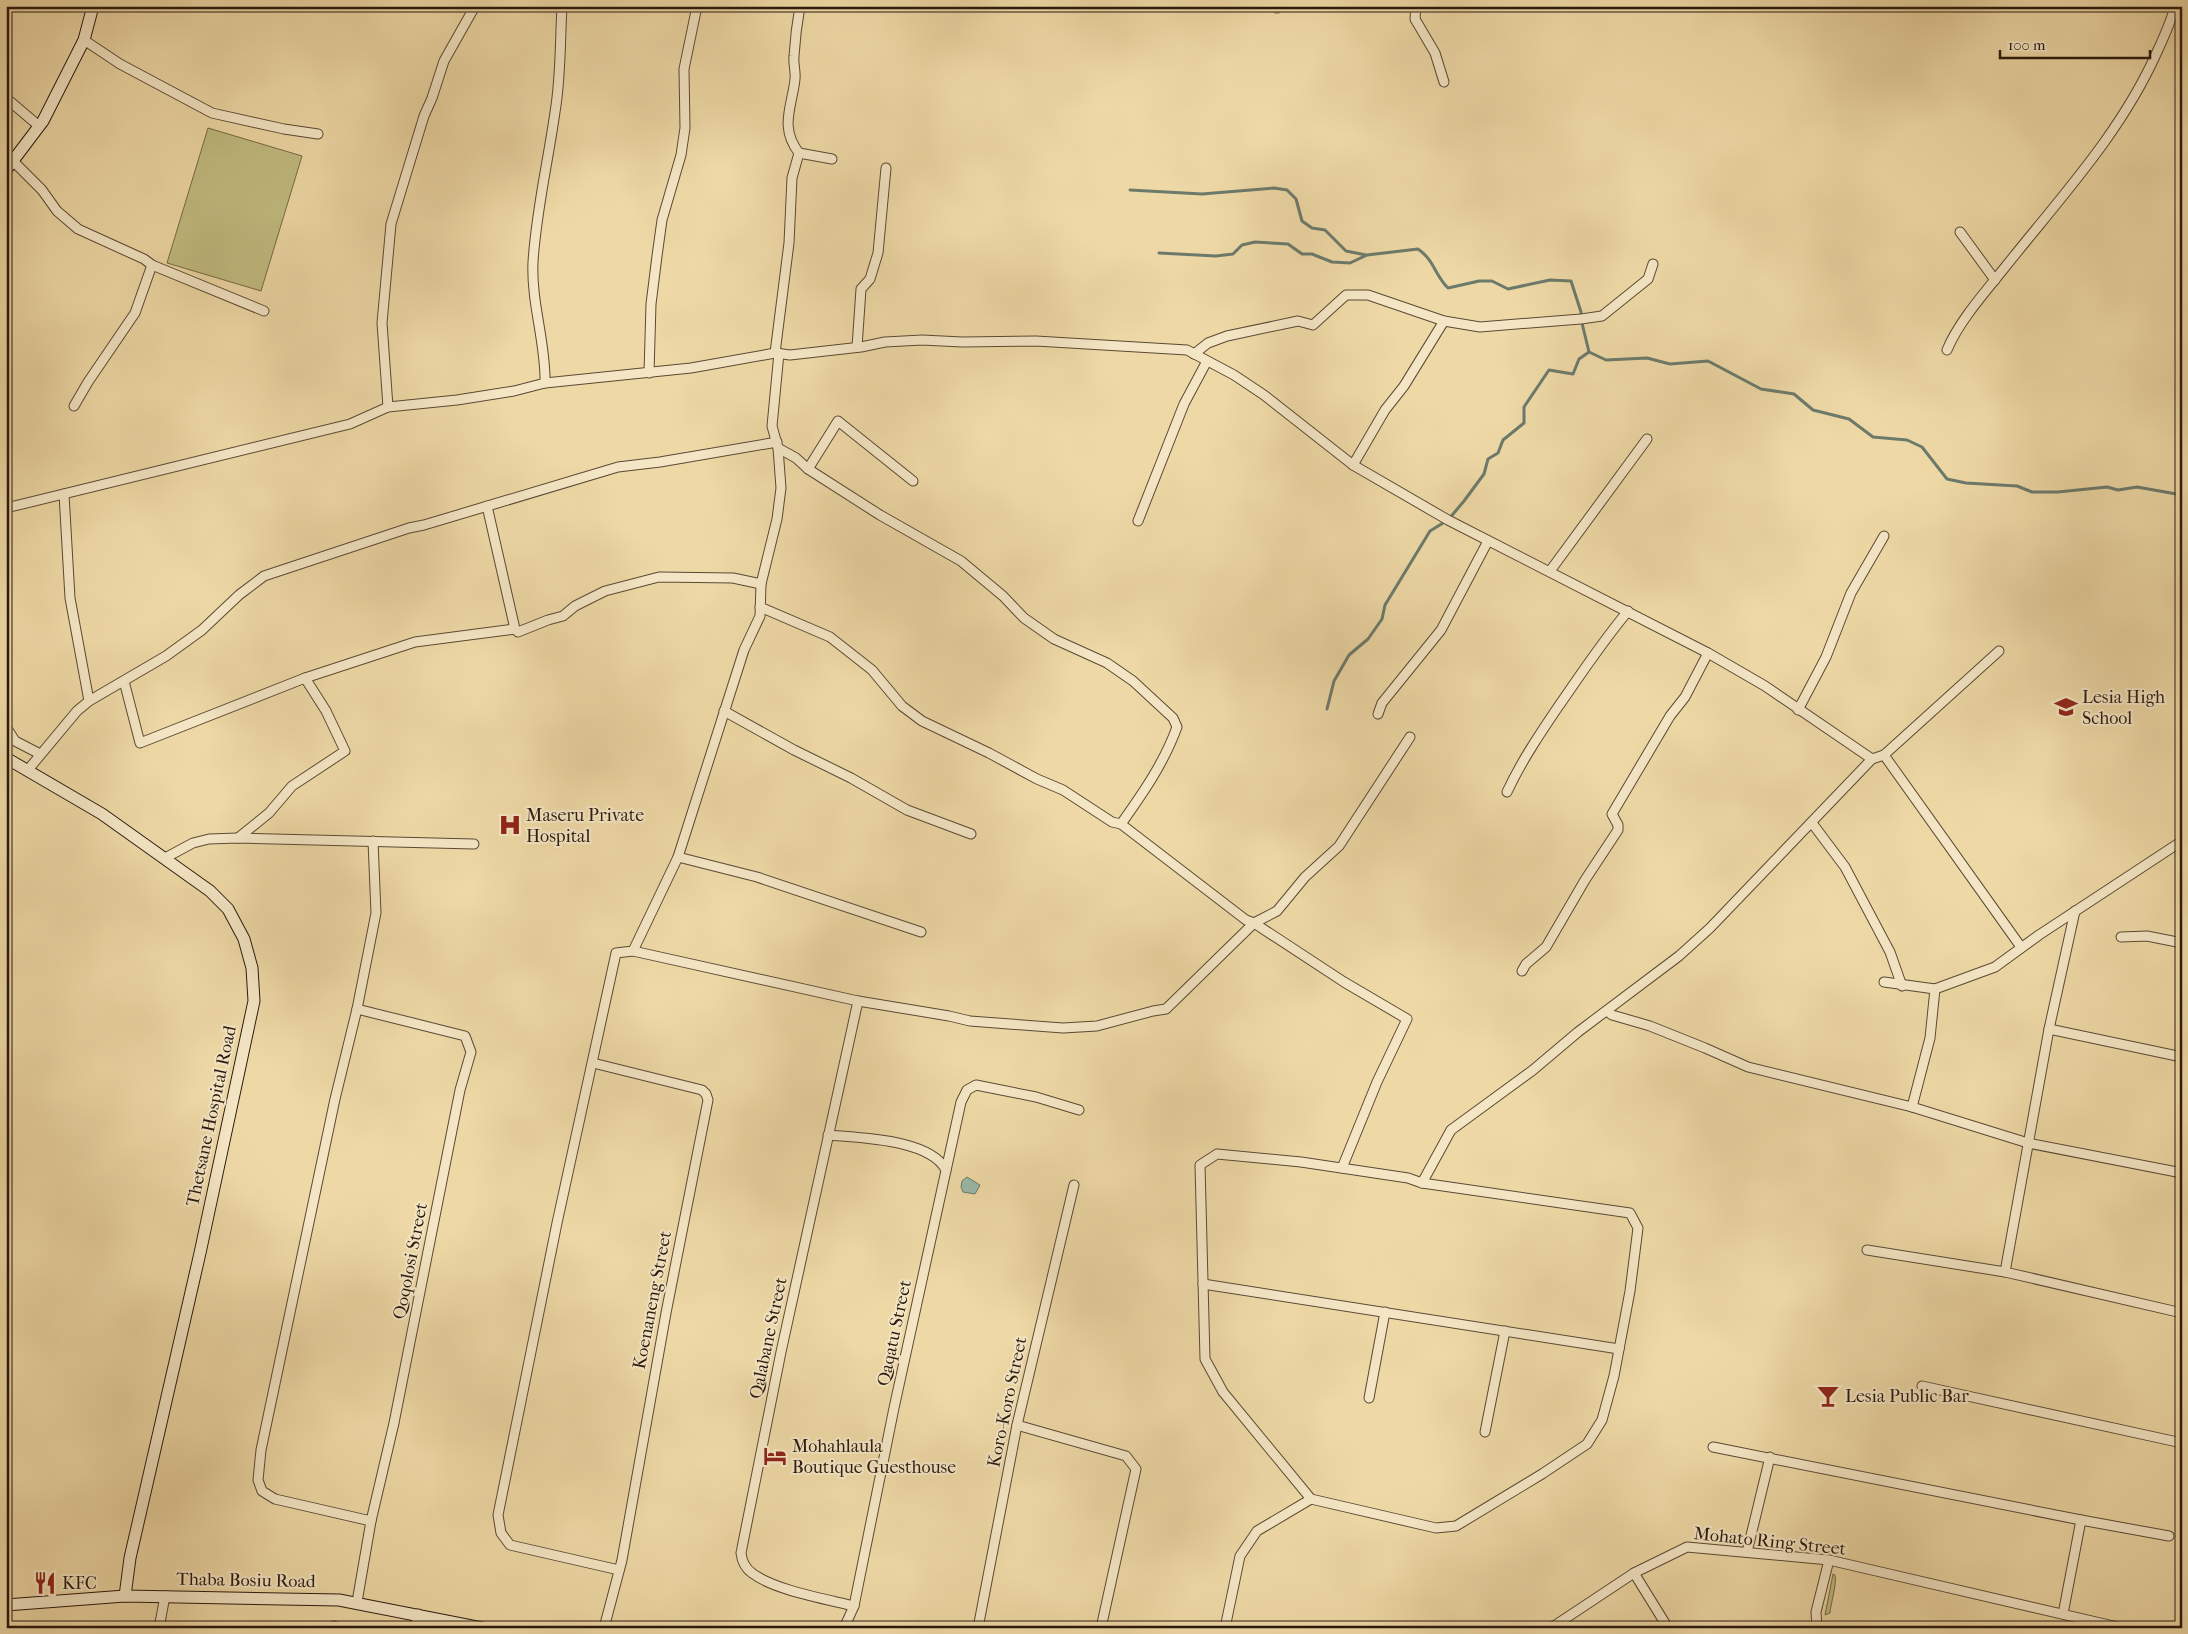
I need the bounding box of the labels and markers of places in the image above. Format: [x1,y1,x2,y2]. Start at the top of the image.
place label: Lesia High School [2082,687,2165,729]
school or university icon: Lesia High School [2053,694,2079,720]
place label: Maseru Private Hospital [526,805,644,847]
hospital icon: Maseru Private Hospital [497,812,523,838]
bar icon: Lesia Public Bar [1815,1383,1841,1409]
place label: Lesia Public Bar [1845,1386,1969,1407]
place label: Mohahlaula Boutique Guesthouse [792,1436,956,1478]
hotel icon: Mohahlaula Boutique Guesthouse [762,1443,788,1469]
restaurant icon: KFC [32,1570,58,1596]
place label: KFC [62,1573,97,1594]

